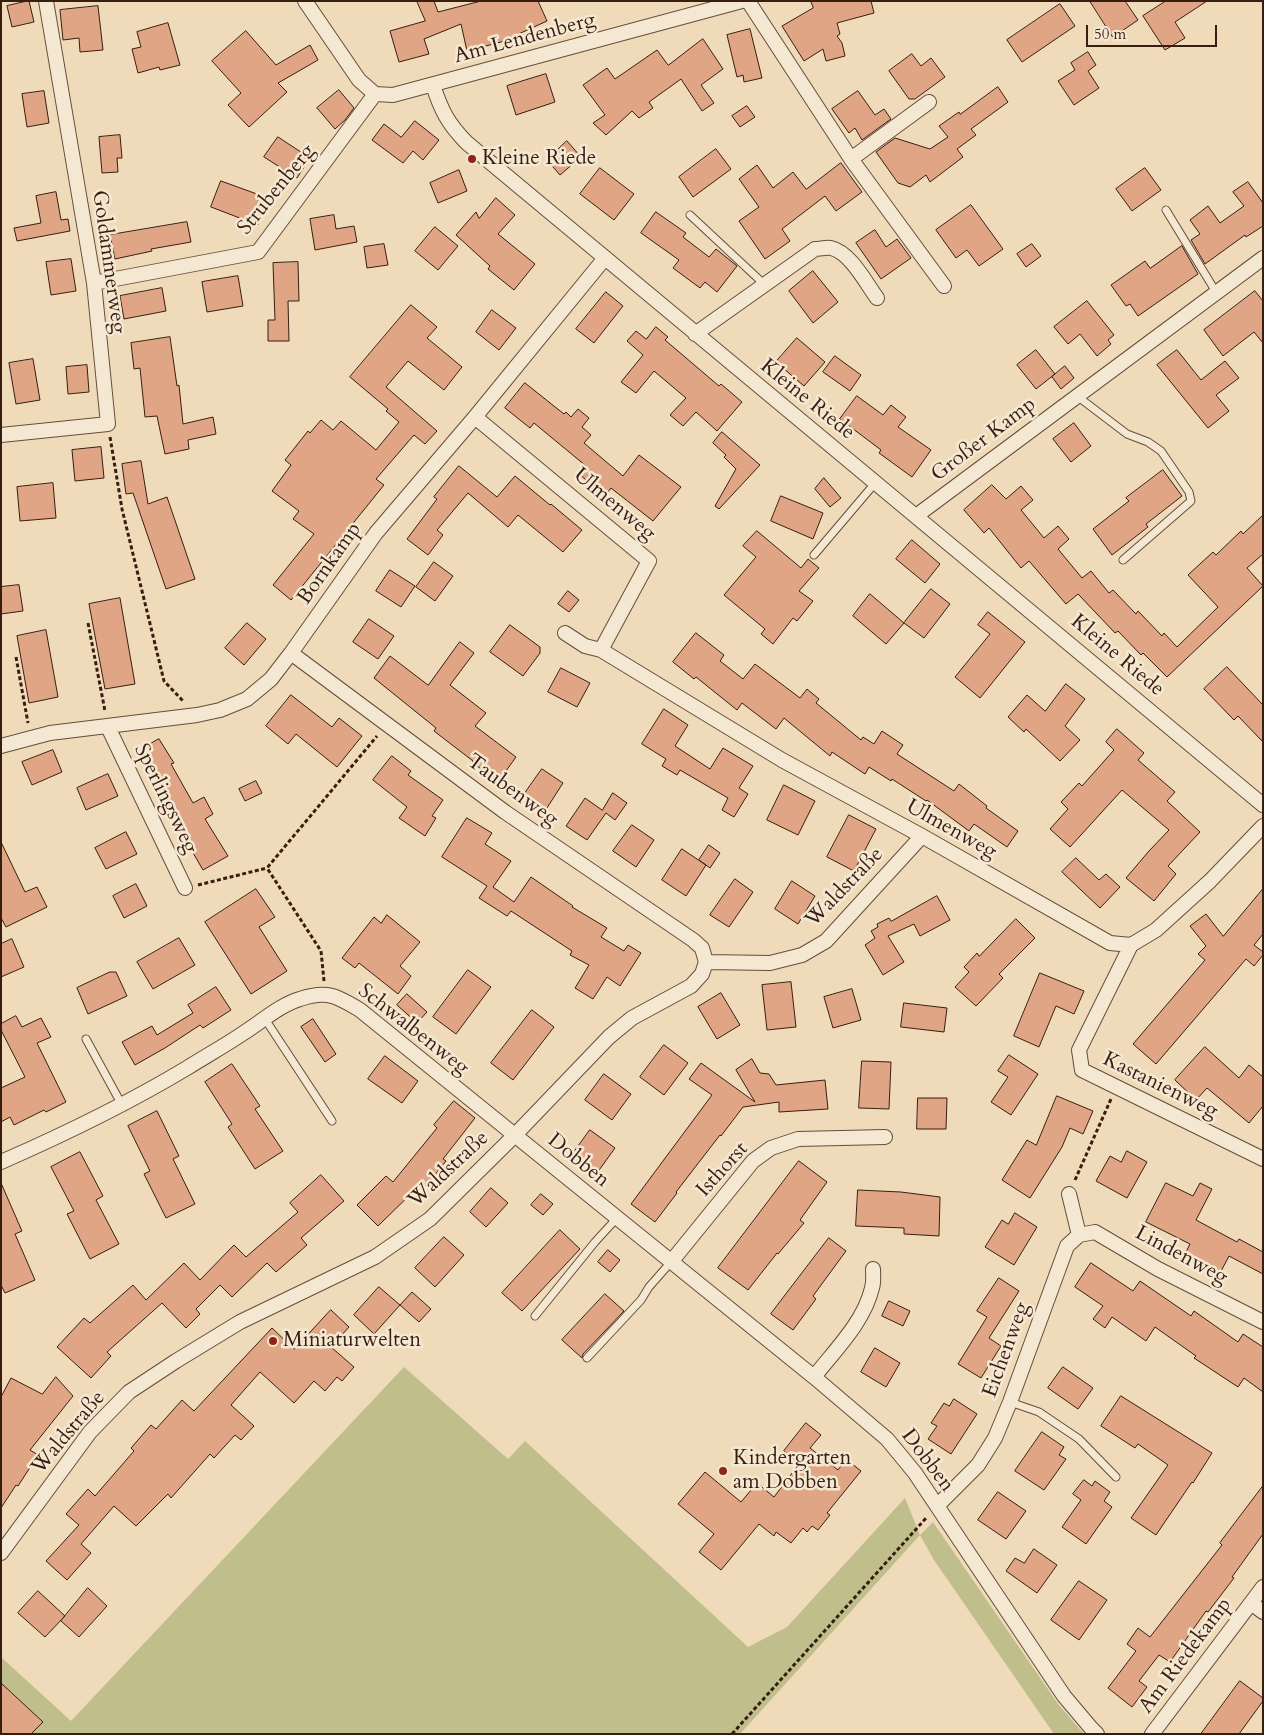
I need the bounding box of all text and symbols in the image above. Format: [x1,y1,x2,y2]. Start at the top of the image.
street label: Am Lendenberg [452,8,598,70]
scale bar [1089,15,1220,47]
text: 50 m [1094,24,1126,44]
street label: Strubenberg [233,140,321,240]
place label: Kleine Riede [482,146,596,172]
marker: Kleine Riede [466,153,478,165]
street label: Goldammerweg [85,189,131,335]
street label: Kleine Riede [755,354,859,446]
street label: Großer Kamp [927,392,1041,488]
street label: Ulmenweg [568,463,660,547]
street label: Bornkamp [293,518,367,610]
street label: Kleine Riede [1065,610,1169,702]
street label: Sperlingsweg [128,740,202,858]
street label: Taubenweg [461,749,563,833]
street label: Ulmenweg [901,795,1001,865]
street label: Waldstraße [801,843,889,933]
street label: Schwalbenweg [353,979,473,1081]
street label: Kastanienweg [1098,1047,1222,1125]
street label: Waldstraße [403,1126,495,1214]
street label: Dobben [542,1128,614,1194]
street label: Isthorst [692,1137,754,1203]
street label: Lindenweg [1130,1221,1232,1291]
street label: Eichenweg [978,1299,1036,1401]
place label: Miniaturwelten [283,1328,421,1354]
marker: Miniaturwelten [267,1335,279,1347]
street label: Waldstraße [27,1386,111,1480]
street label: Dobben [895,1424,959,1498]
place label: Kindergarten am Dobben [733,1446,851,1496]
marker: Kindergarten am Dobben [717,1465,729,1477]
street label: Am Riedekamp [1134,1593,1238,1719]

